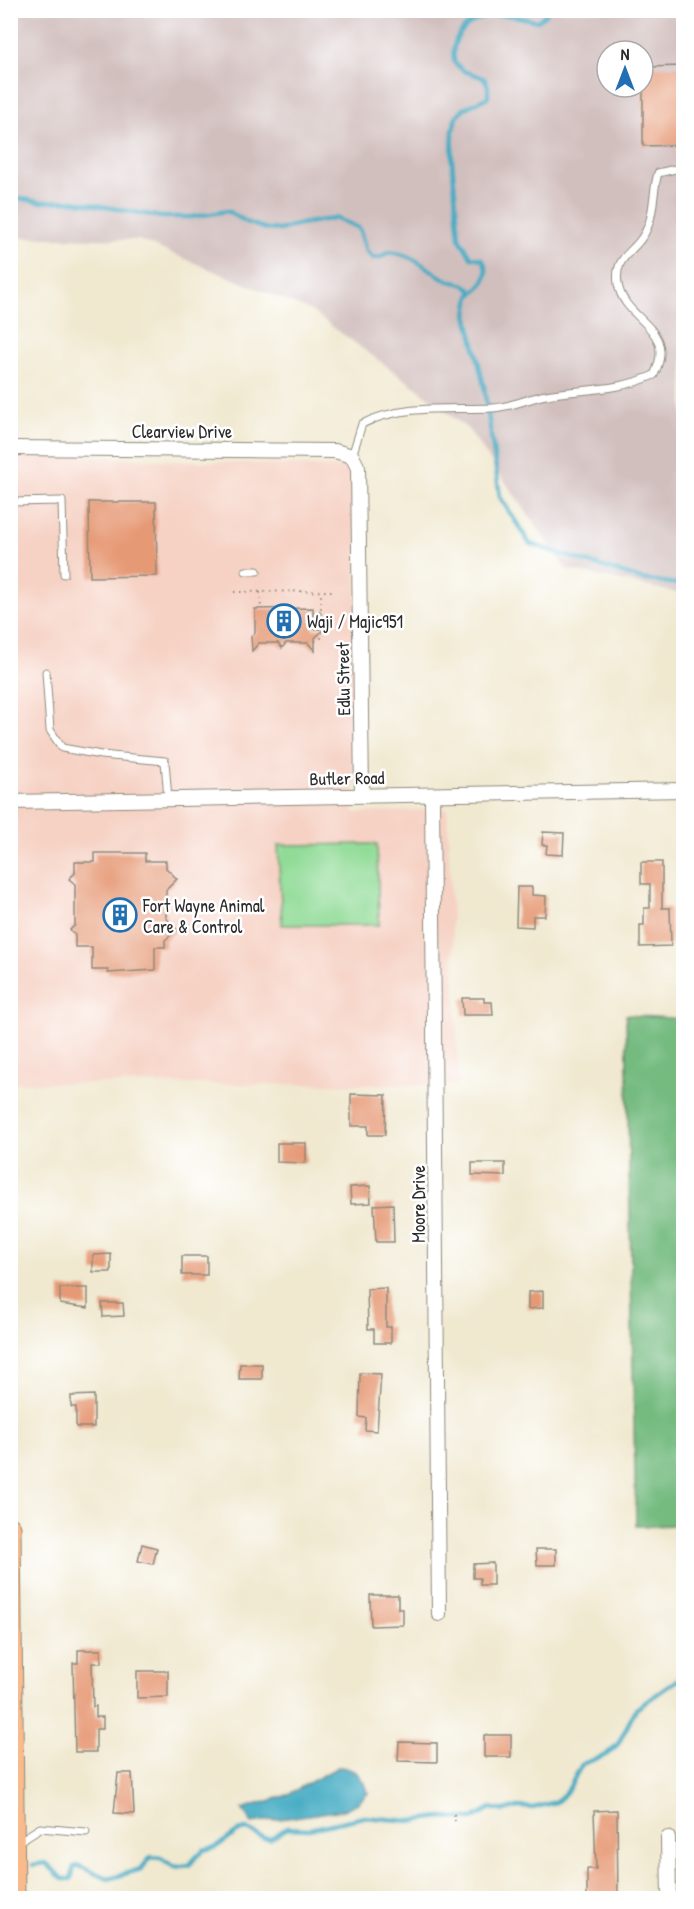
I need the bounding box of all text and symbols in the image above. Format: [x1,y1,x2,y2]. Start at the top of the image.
north arrow [595,39,655,99]
text: N [621,43,630,65]
street label: Clearview Drive [132,419,232,444]
building icon: Waji / Majic951 [266,603,302,639]
place label: Waji / Majic951 [307,609,403,634]
street label: Edlu Street [330,641,356,716]
street label: Butler Road [309,765,385,791]
place label: Fort Wayne Animal Care & Control [142,893,265,939]
building icon: Fort Wayne Animal Care & Control [102,897,138,933]
street label: Moore Drive [406,1165,431,1243]

